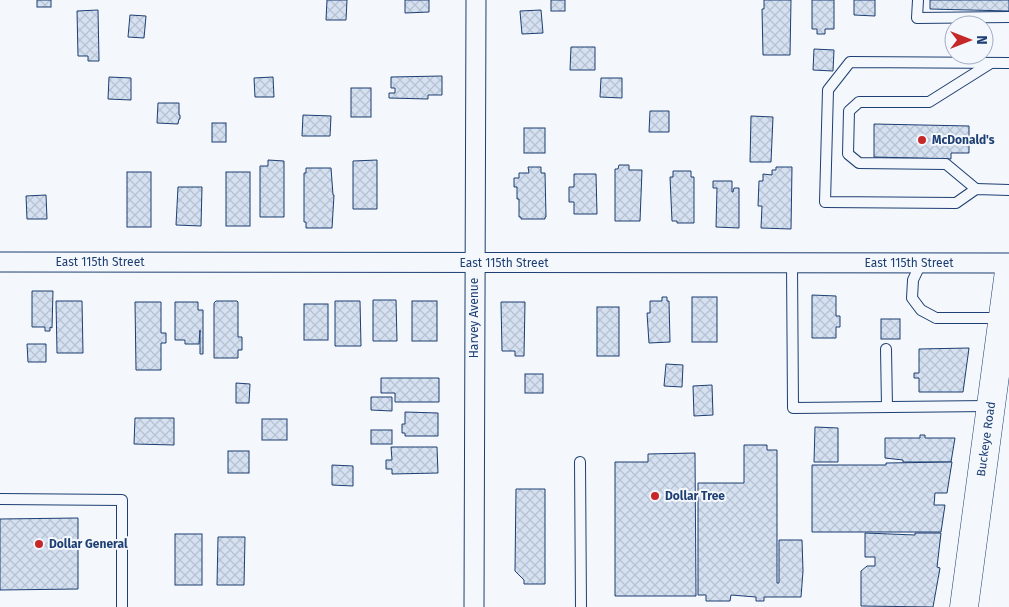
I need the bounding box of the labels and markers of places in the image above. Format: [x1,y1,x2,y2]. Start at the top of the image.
place label: McDonald's [932,133,995,147]
marker: McDonald's [916,134,928,146]
place label: Dollar Tree [665,489,725,503]
marker: Dollar Tree [649,490,661,502]
place label: Dollar General [49,537,128,551]
marker: Dollar General [33,538,45,550]

